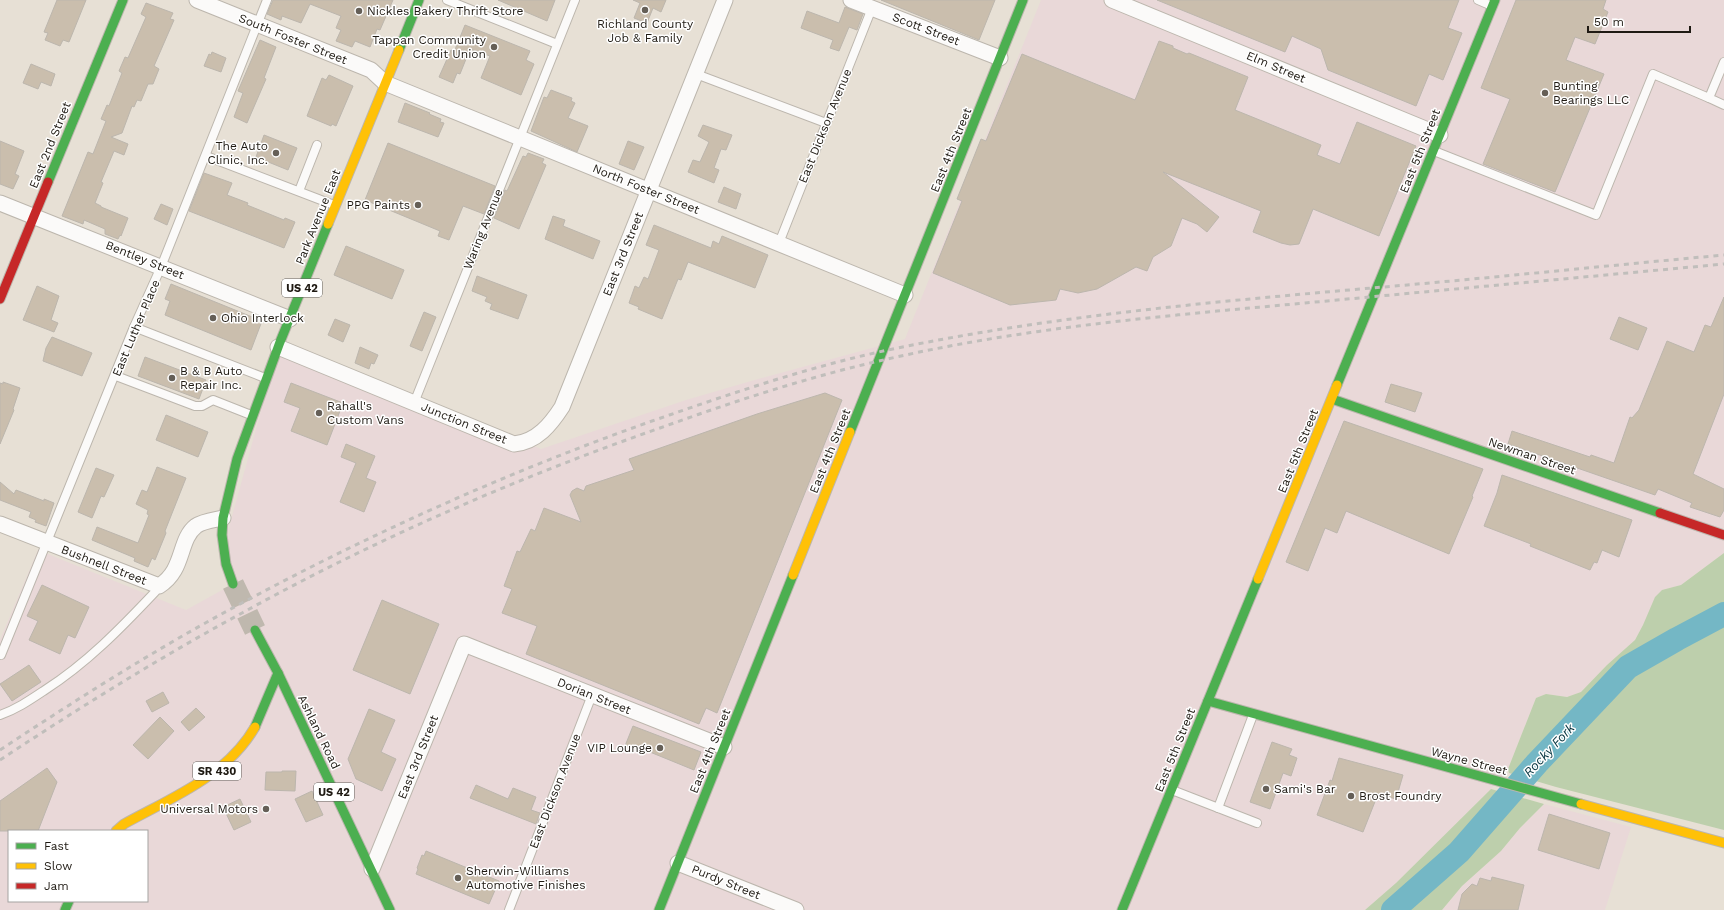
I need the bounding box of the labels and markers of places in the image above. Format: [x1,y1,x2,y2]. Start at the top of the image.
place label: Nickles Bakery Thrift Store [367,4,524,18]
marker: Richland County Job & Family [640,5,650,15]
marker: Nickles Bakery Thrift Store [354,6,364,16]
place label: Richland County Job & Family [597,17,694,45]
place label: Tappan Community Credit Union [372,33,487,61]
marker: Tappan Community Credit Union [489,42,499,52]
place label: Bunting Bearings LLC [1553,79,1629,107]
marker: Bunting Bearings LLC [1540,88,1550,98]
place label: The Auto Clinic, Inc. [207,139,268,167]
marker: The Auto Clinic, Inc. [271,148,281,158]
place label: PPG Paints [347,198,410,212]
marker: PPG Paints [413,200,423,210]
place label: Ohio Interlock [221,311,304,325]
marker: Ohio Interlock [208,313,218,323]
place label: B & B Auto Repair Inc. [180,364,242,392]
marker: B & B Auto Repair Inc. [167,373,177,383]
place label: Rahall's Custom Vans [327,399,404,427]
marker: Rahall's Custom Vans [314,408,324,418]
place label: VIP Lounge [587,741,652,755]
marker: VIP Lounge [655,743,665,753]
place label: Sami's Bar [1274,782,1336,796]
marker: Sami's Bar [1261,784,1271,794]
place label: Brost Foundry [1359,789,1442,803]
marker: Brost Foundry [1346,791,1356,801]
place label: Universal Motors [160,802,258,816]
marker: Universal Motors [261,804,271,814]
place label: Sherwin-Williams Automotive Finishes [466,864,586,892]
marker: Sherwin-Williams Automotive Finishes [453,873,463,883]

